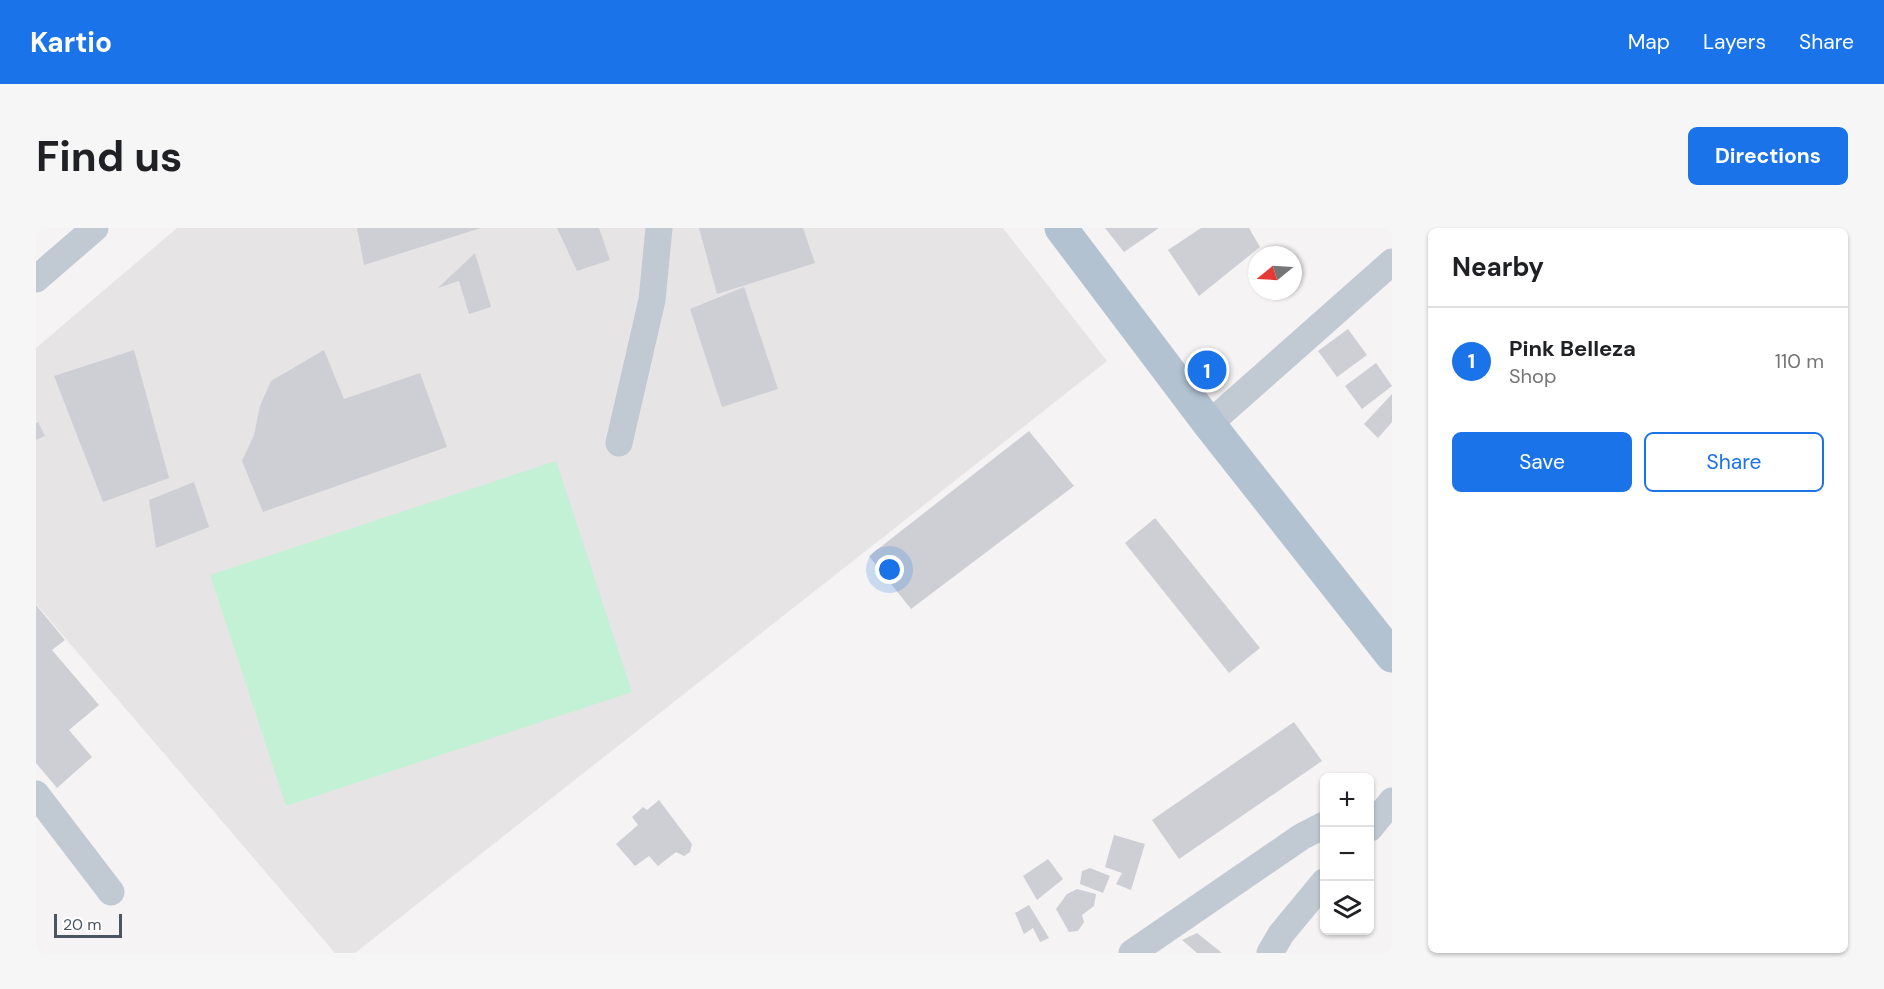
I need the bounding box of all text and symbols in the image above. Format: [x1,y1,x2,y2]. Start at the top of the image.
text: Kartio [30,24,112,61]
text: Map [1628,28,1670,56]
text: Layers [1703,28,1766,56]
text: Share [1799,28,1854,56]
button: Directions [1688,127,1848,185]
text: Find us [36,129,182,184]
north arrow [1248,246,1302,300]
text: Nearby [1452,250,1544,284]
text: Pink Belleza [1509,334,1636,363]
pin: 1 [1188,348,1226,392]
text: 1 [1468,348,1475,374]
text: 110 m [1775,348,1824,374]
text: Shop [1509,363,1556,389]
button: Save [1452,432,1632,492]
button: Share [1644,432,1824,492]
your location [875,555,904,584]
map controls [1320,773,1374,935]
button: + [1320,773,1374,827]
button: − [1320,827,1374,881]
button: layers [1320,881,1374,935]
scale bar [54,911,122,938]
text: 20 m [63,914,102,935]

